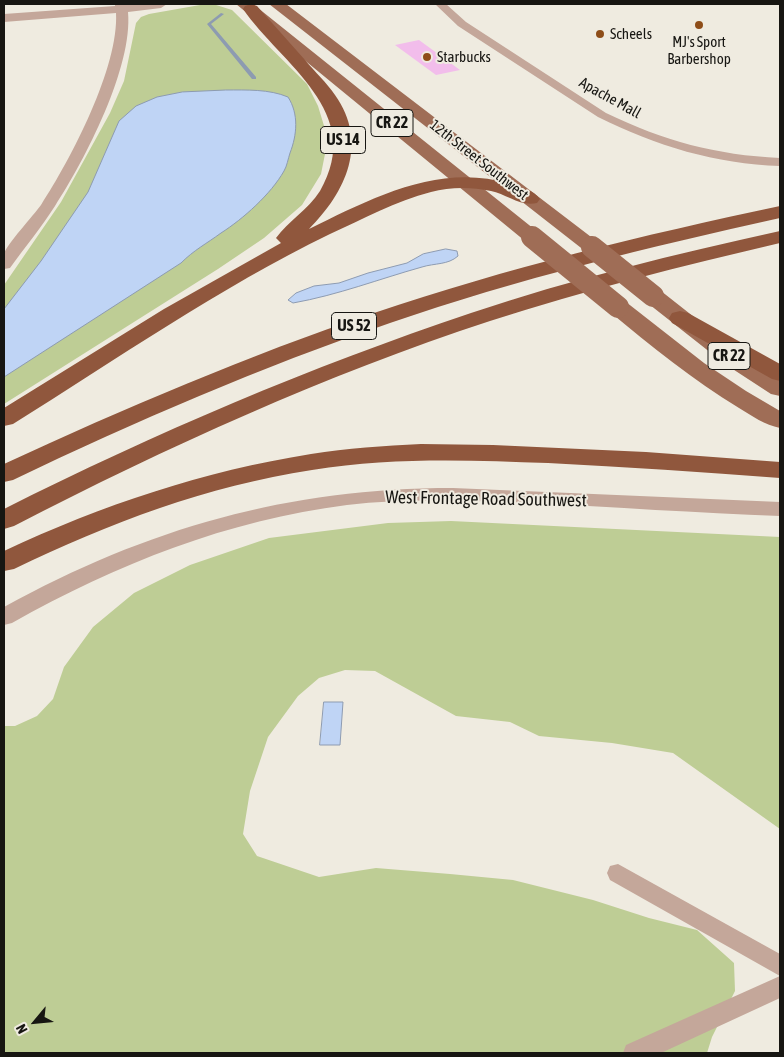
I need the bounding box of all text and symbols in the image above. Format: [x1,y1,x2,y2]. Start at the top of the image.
marker: MJ's Sport Barbershop [693,19,705,31]
place label: Scheels [610,25,652,43]
marker: Scheels [594,28,606,40]
place label: MJ's Sport Barbershop [667,33,731,68]
place label: Starbucks [437,48,491,66]
marker: Starbucks [421,51,433,63]
street label: Apache Mall [576,74,644,122]
road number: CR 22 [371,110,413,136]
street label: 12th Street Southwest [426,116,532,204]
road number: US 14 [320,126,366,154]
road number: US 52 [332,312,376,340]
road number: CR 22 [708,342,750,370]
street label: West Frontage Road Southwest [385,486,587,512]
north arrow [10,997,60,1047]
text: N [13,1022,31,1036]

